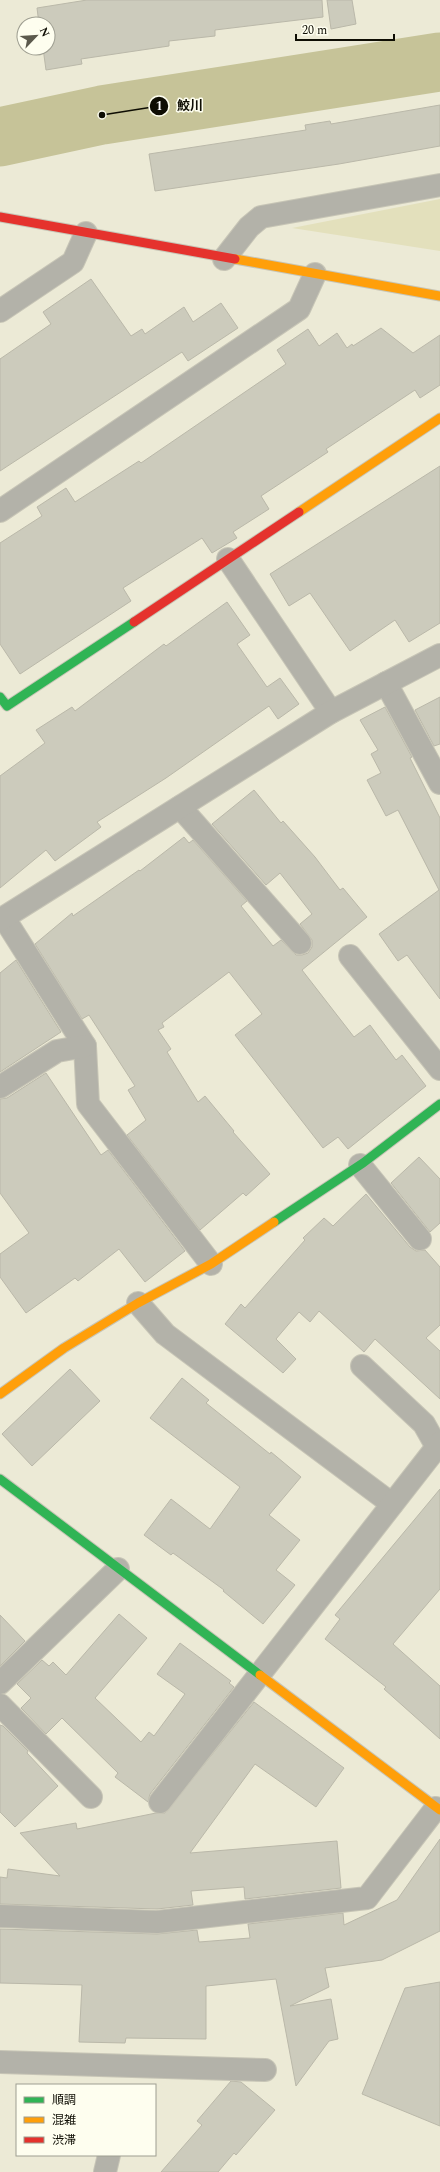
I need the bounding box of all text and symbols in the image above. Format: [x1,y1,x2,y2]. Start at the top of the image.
north arrow [16,16,56,56]
scale bar [296,16,394,42]
text: 20 m [302,21,327,40]
text: N [35,24,54,40]
callout: 鮫川 [149,93,211,118]
text: 鮫川 [177,96,203,116]
text: 1 [156,97,162,116]
legend [16,2084,156,2156]
text: 順調 [52,2091,76,2110]
text: 混雑 [52,2111,76,2130]
text: 渋滞 [52,2131,76,2150]

